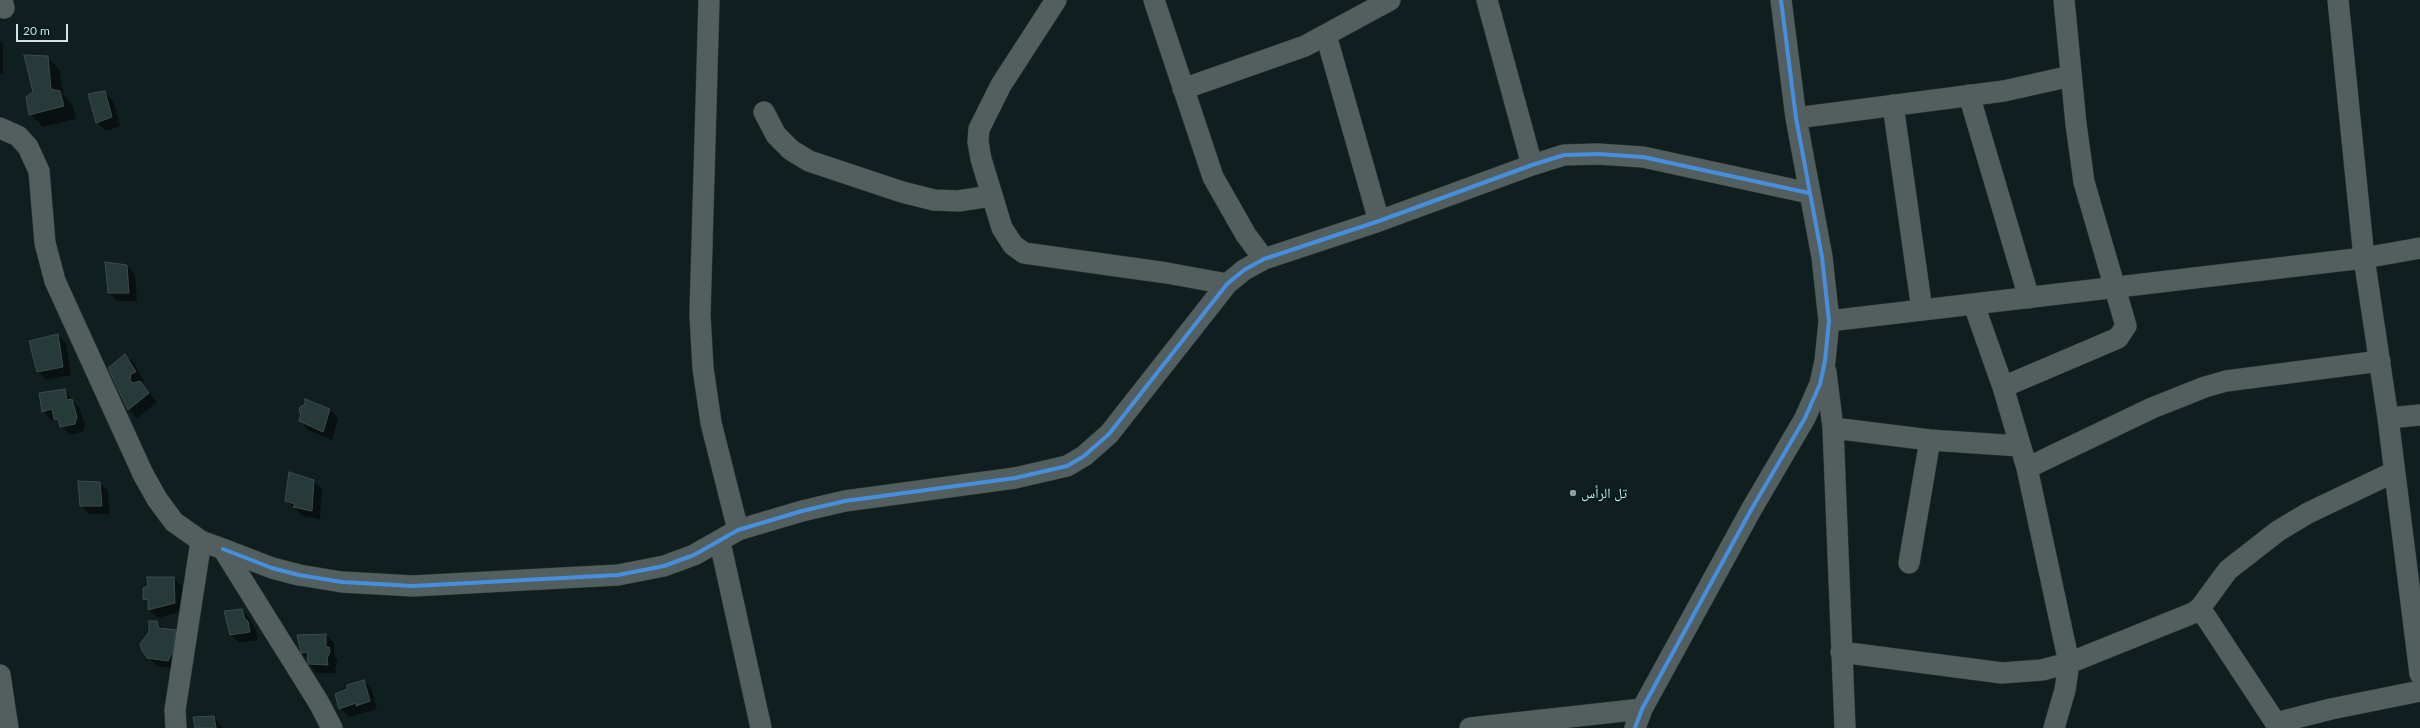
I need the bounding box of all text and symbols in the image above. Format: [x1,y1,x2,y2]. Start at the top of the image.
scale bar [18,16,70,42]
text: 20 m [23,23,50,38]
place label: تل الرأس [1581,485,1627,501]
marker: تل الرأس [1568,488,1578,498]

